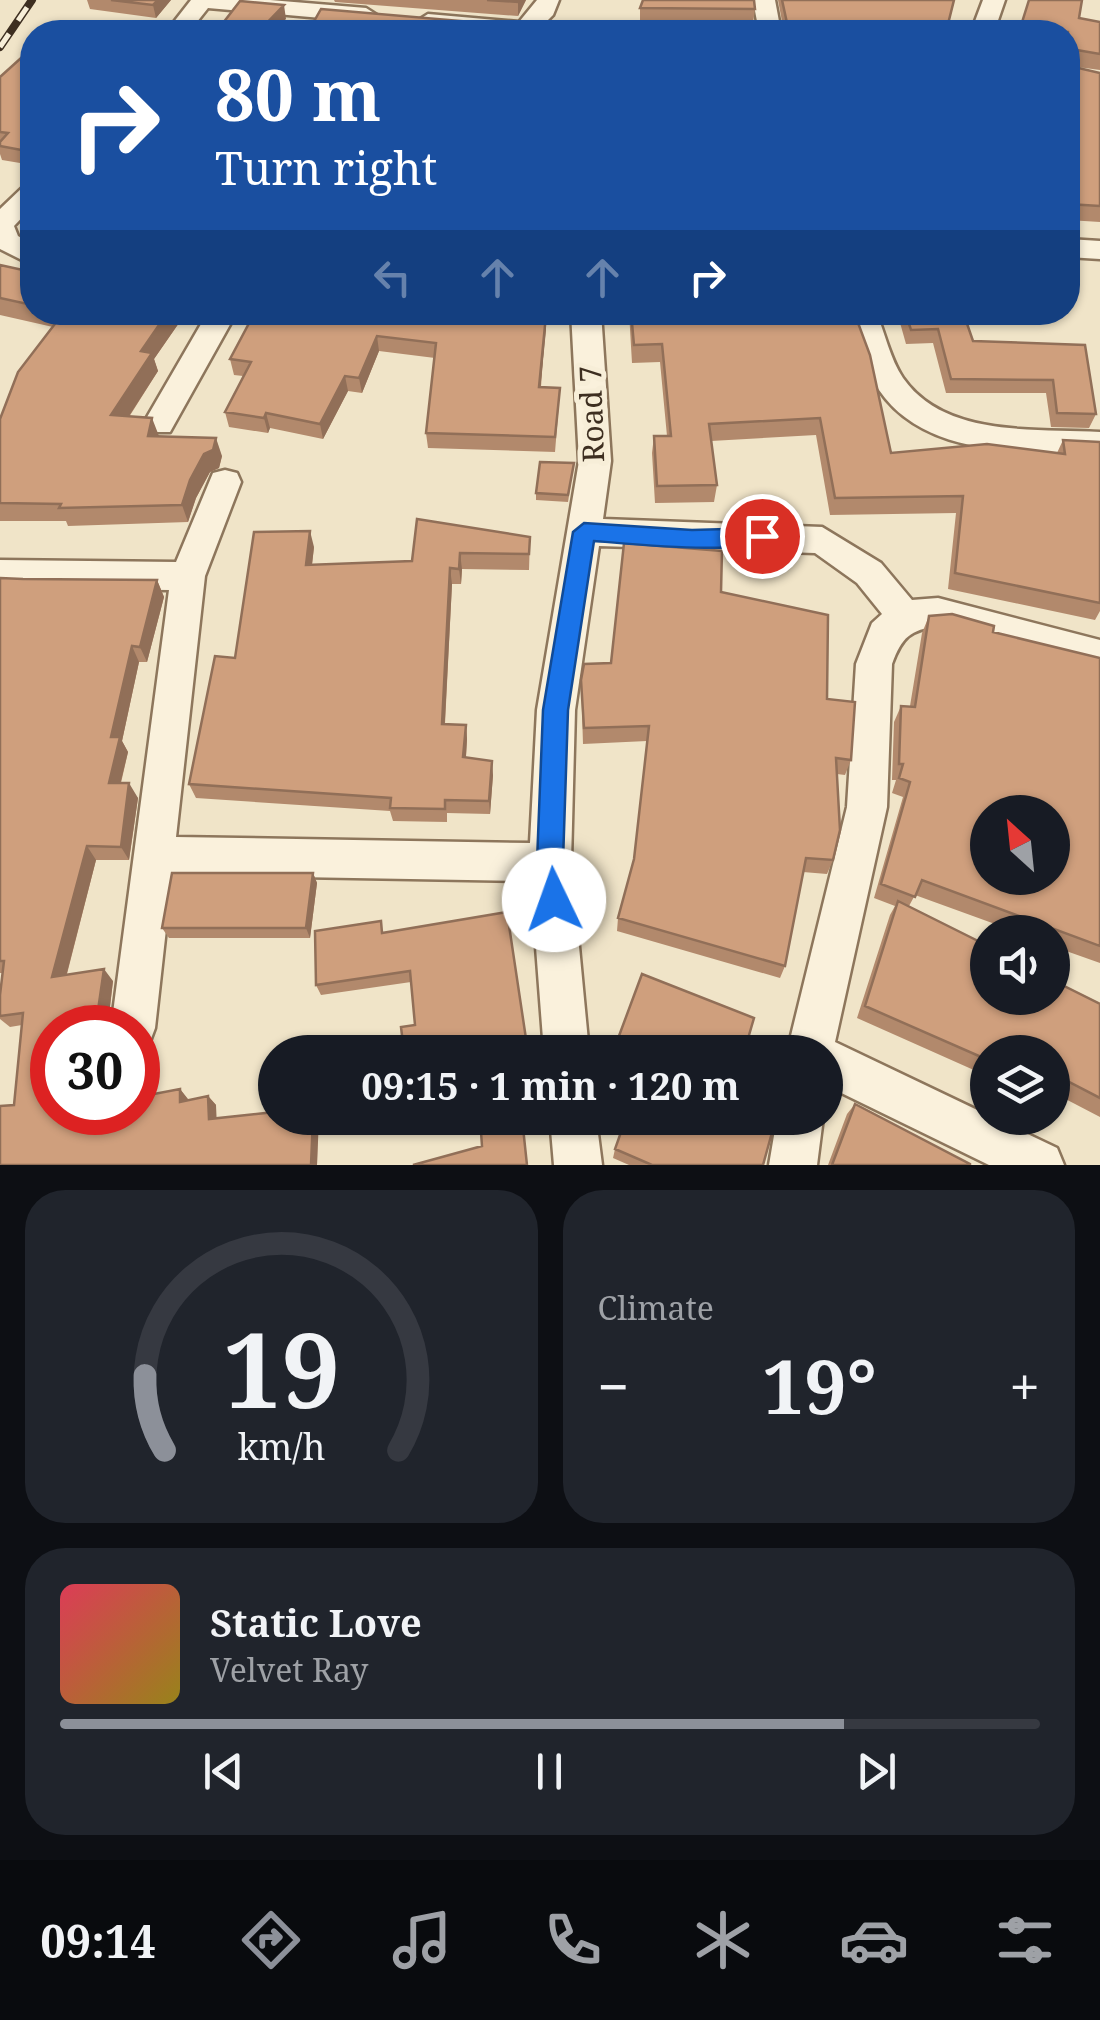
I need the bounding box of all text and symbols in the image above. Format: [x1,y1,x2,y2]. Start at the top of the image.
text: 80 m [215,46,381,142]
icon: right [50,60,180,190]
text: Turn right [215,137,437,198]
icon: left [365,250,420,305]
icon: ahead [470,250,525,305]
icon: ahead [575,250,630,305]
icon: right [680,250,735,305]
street label: Road 7 [569,365,613,463]
pin [720,494,805,579]
icon: arrive [735,509,790,564]
north arrow [970,795,1070,895]
map controls [970,795,1070,1135]
position arrow [502,848,606,952]
button: sound [970,915,1070,1015]
speed limit sign: 30 [30,1005,160,1135]
button: layers [970,1035,1070,1135]
text: 09:15 · 1 min · 120 m [361,1059,740,1111]
text: Climate [598,1286,714,1329]
text: 19 [222,1297,340,1438]
text: 19° [762,1334,877,1436]
text: − [598,1348,629,1423]
text: + [1009,1348,1040,1423]
text: km/h [237,1422,325,1470]
text: Static Love [210,1596,422,1648]
text: Velvet Ray [210,1648,368,1691]
icon: previous [196,1744,251,1799]
icon: pause [522,1744,577,1799]
icon: next [849,1744,904,1799]
icon: directions [236,1905,306,1975]
icon: music [387,1905,457,1975]
icon: phone [538,1905,608,1975]
icon: climate [688,1905,758,1975]
icon: car [839,1905,909,1975]
icon: filters [990,1905,1060,1975]
text: 09:14 [40,1910,156,1971]

